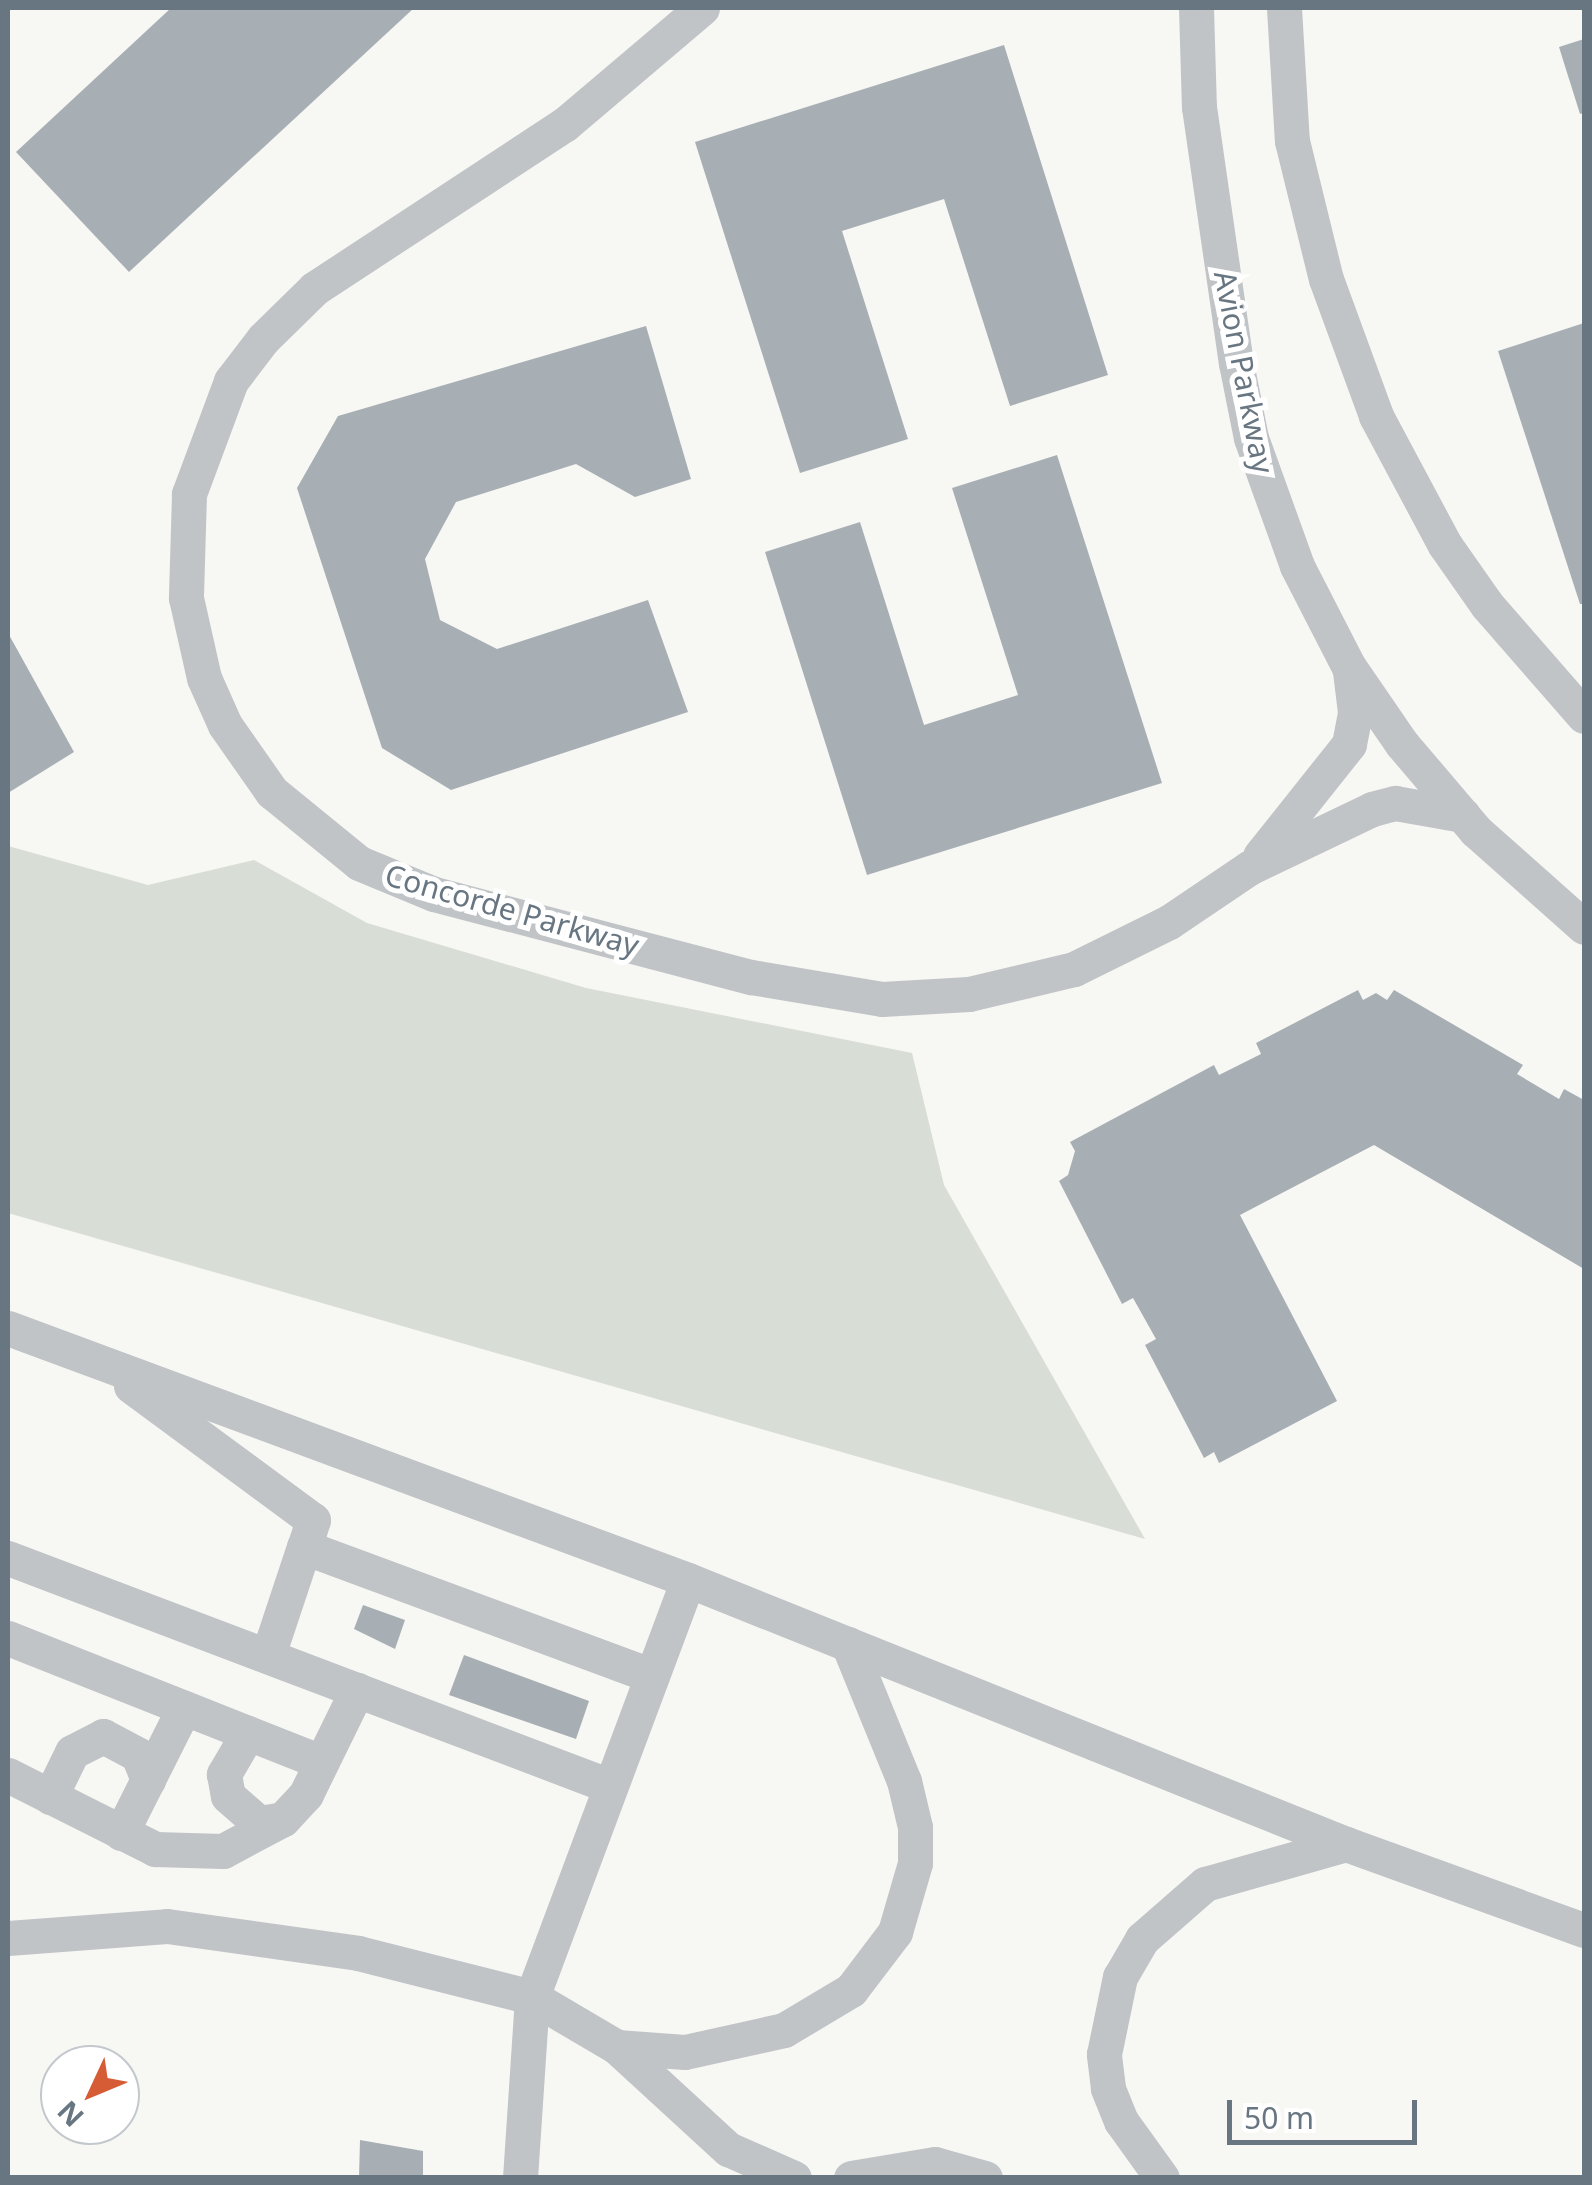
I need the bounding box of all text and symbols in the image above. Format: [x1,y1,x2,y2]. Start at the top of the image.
street label: Avion Parkway [1207,268,1281,476]
street label: Concorde Parkway [381,857,643,963]
north arrow [40,2045,140,2145]
scale bar [1232,2080,1422,2142]
text: N [48,2093,91,2136]
text: 50 m [1244,2097,1314,2138]

